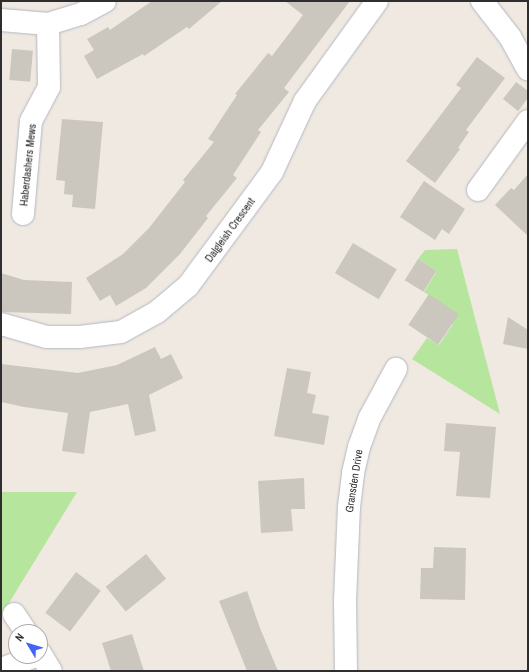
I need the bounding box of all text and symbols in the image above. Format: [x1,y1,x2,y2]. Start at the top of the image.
street label: Haberdashers Mews [17,123,39,207]
street label: Dalgleish Crescent [202,195,258,265]
street label: Gransden Drive [343,449,365,513]
north arrow [8,624,48,664]
text: N [12,630,27,644]

